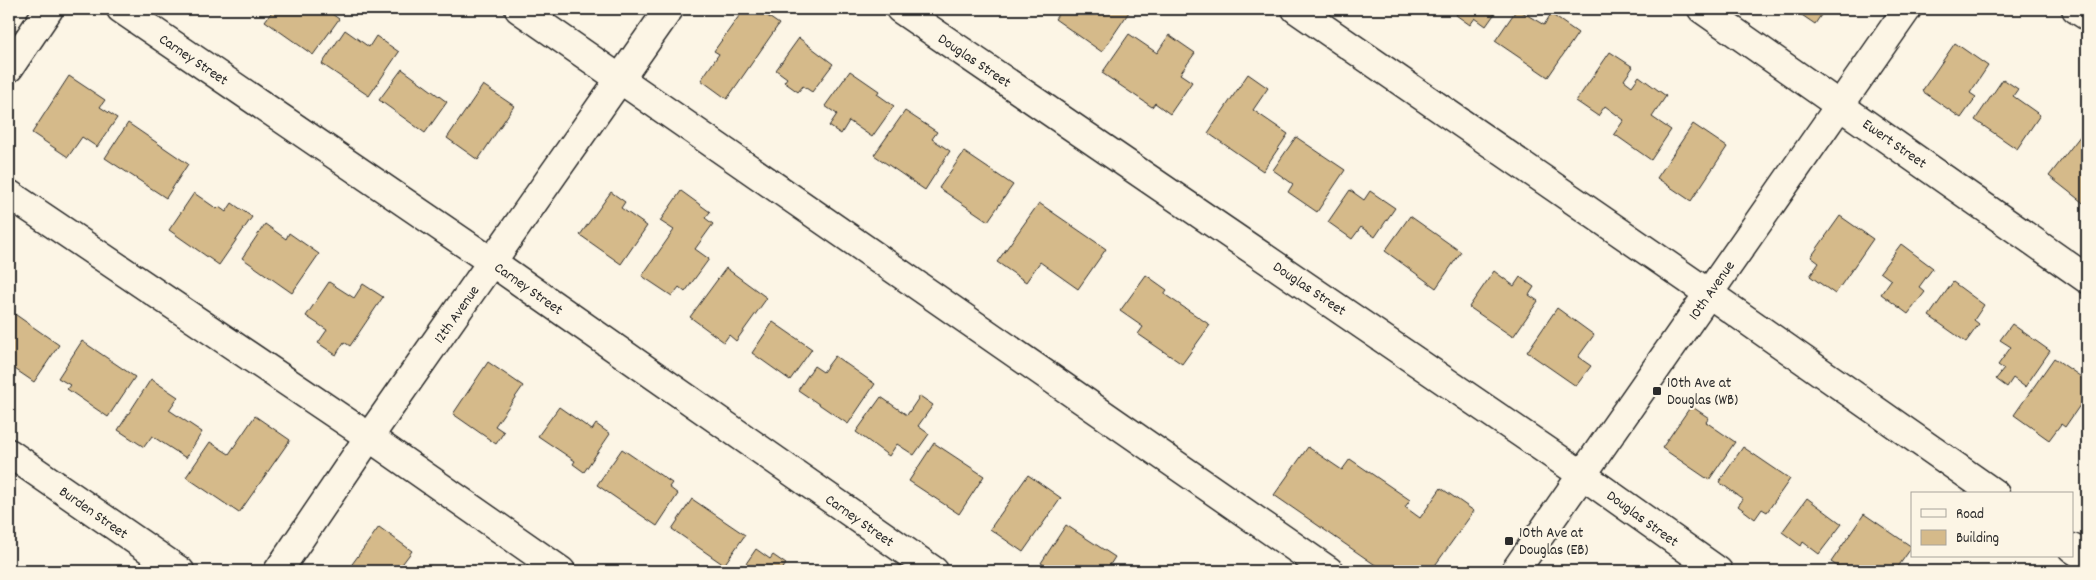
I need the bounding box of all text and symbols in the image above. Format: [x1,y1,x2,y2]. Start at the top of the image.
street label: Carney Street [154,29,232,92]
street label: Douglas Street [933,29,1015,95]
street label: Ewert Street [1857,114,1931,175]
street label: Douglas Street [1268,257,1350,323]
street label: 10th Avenue [1684,257,1741,325]
street label: Carney Street [489,258,567,322]
street label: 12th Avenue [429,281,486,349]
place label: 10th Ave at Douglas (WB) [1667,373,1738,412]
marker: 10th Ave at Douglas (WB) [1651,385,1663,397]
street label: Burden Street [54,482,132,546]
street label: Douglas Street [1601,486,1683,554]
street label: Carney Street [820,490,898,554]
legend [1911,492,2074,558]
text: Road [1956,504,1984,526]
place label: 10th Ave at Douglas (EB) [1519,523,1588,562]
text: Building [1956,528,1999,550]
marker: 10th Ave at Douglas (EB) [1503,535,1515,547]

